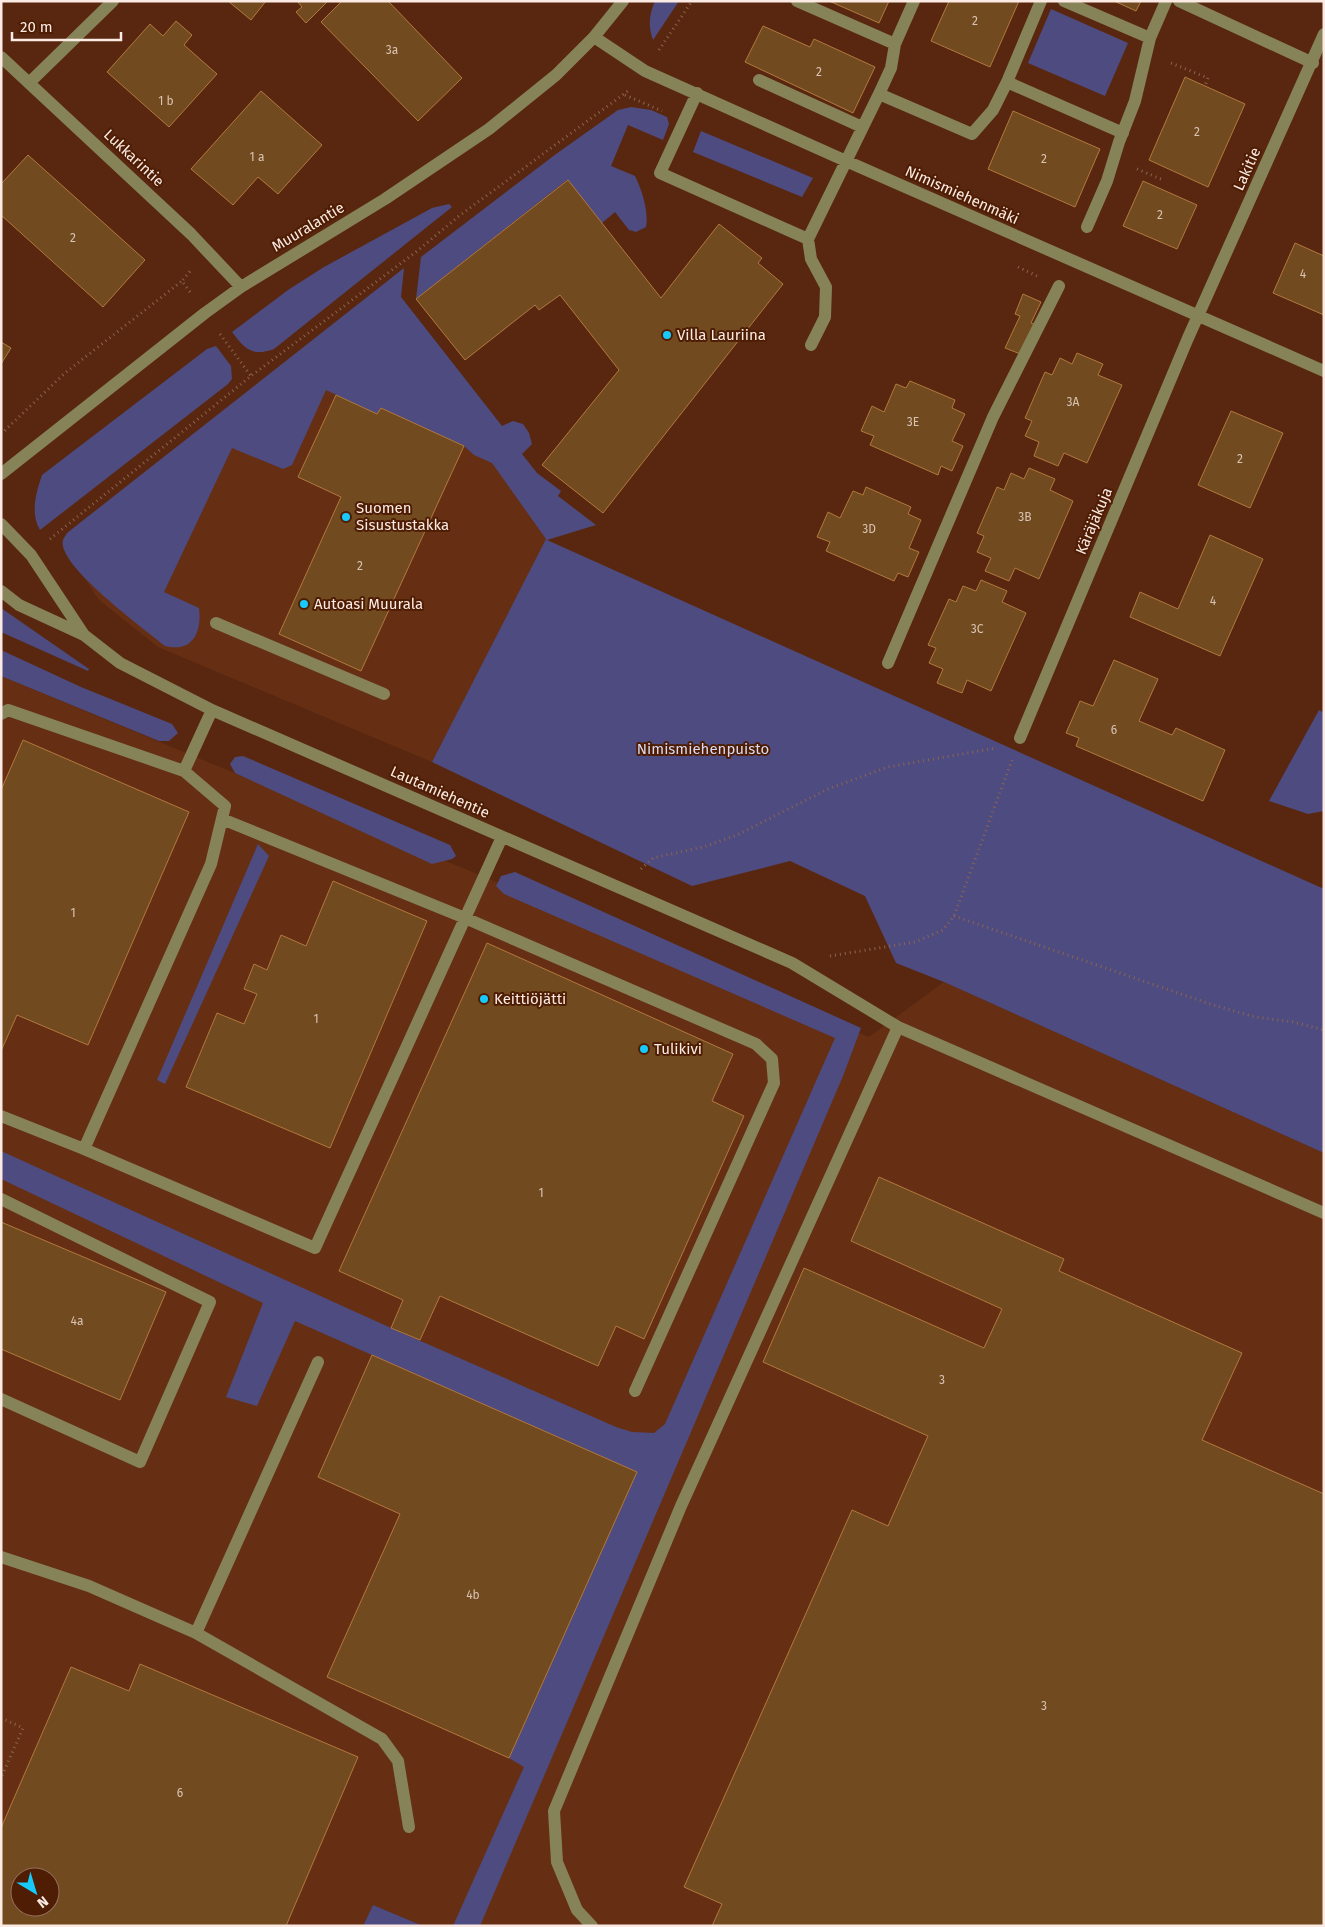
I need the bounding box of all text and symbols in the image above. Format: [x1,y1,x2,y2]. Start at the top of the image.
scale bar [12,10,121,42]
house number: 2 [972,14,978,28]
text: 20 m [20,18,53,36]
house number: 3a [386,43,398,57]
house number: 2 [816,65,822,79]
house number: 1 b [158,94,174,108]
house number: 2 [1194,125,1200,139]
street label: Lukkarintie [100,126,168,190]
street label: Lakitie [1230,145,1264,193]
house number: 1 a [250,150,264,164]
house number: 2 [1041,152,1047,166]
street label: Nimismiehenmäki [902,162,1022,228]
street label: Muuralantie [268,198,348,256]
house number: 2 [1157,208,1163,222]
house number: 2 [70,231,76,245]
house number: 4 [1300,267,1307,281]
place label: Villa Lauriina [677,326,766,344]
marker: Villa Lauriina [661,329,673,341]
house number: 3A [1067,395,1080,409]
house number: 3E [907,415,919,429]
house number: 2 [1237,452,1243,466]
street label: Käräjäkuja [1072,485,1116,557]
place label: Suomen Sisustustakka [356,499,449,534]
house number: 3B [1018,510,1032,524]
marker: Suomen Sisustustakka [340,511,352,523]
house number: 3D [862,522,876,536]
house number: 2 [357,559,363,573]
house number: 4 [1210,594,1217,608]
place label: Autoasi Muurala [314,595,423,613]
marker: Autoasi Muurala [298,598,310,610]
house number: 3C [971,622,984,636]
house number: 6 [1111,723,1117,737]
park label: Nimismiehenpuisto [637,740,769,758]
street label: Lautamiehentie [388,762,492,822]
house number: 1 [70,906,76,920]
place label: Keittiöjätti [494,990,566,1008]
marker: Keittiöjätti [478,993,490,1005]
house number: 1 [313,1012,319,1026]
place label: Tulikivi [654,1040,702,1058]
marker: Tulikivi [638,1043,650,1055]
house number: 1 [538,1186,544,1200]
house number: 4a [71,1314,83,1328]
house number: 3 [939,1373,945,1387]
house number: 4b [466,1588,480,1602]
house number: 3 [1041,1699,1047,1713]
house number: 6 [177,1786,183,1800]
north arrow [10,1867,60,1917]
text: N [34,1892,52,1911]

